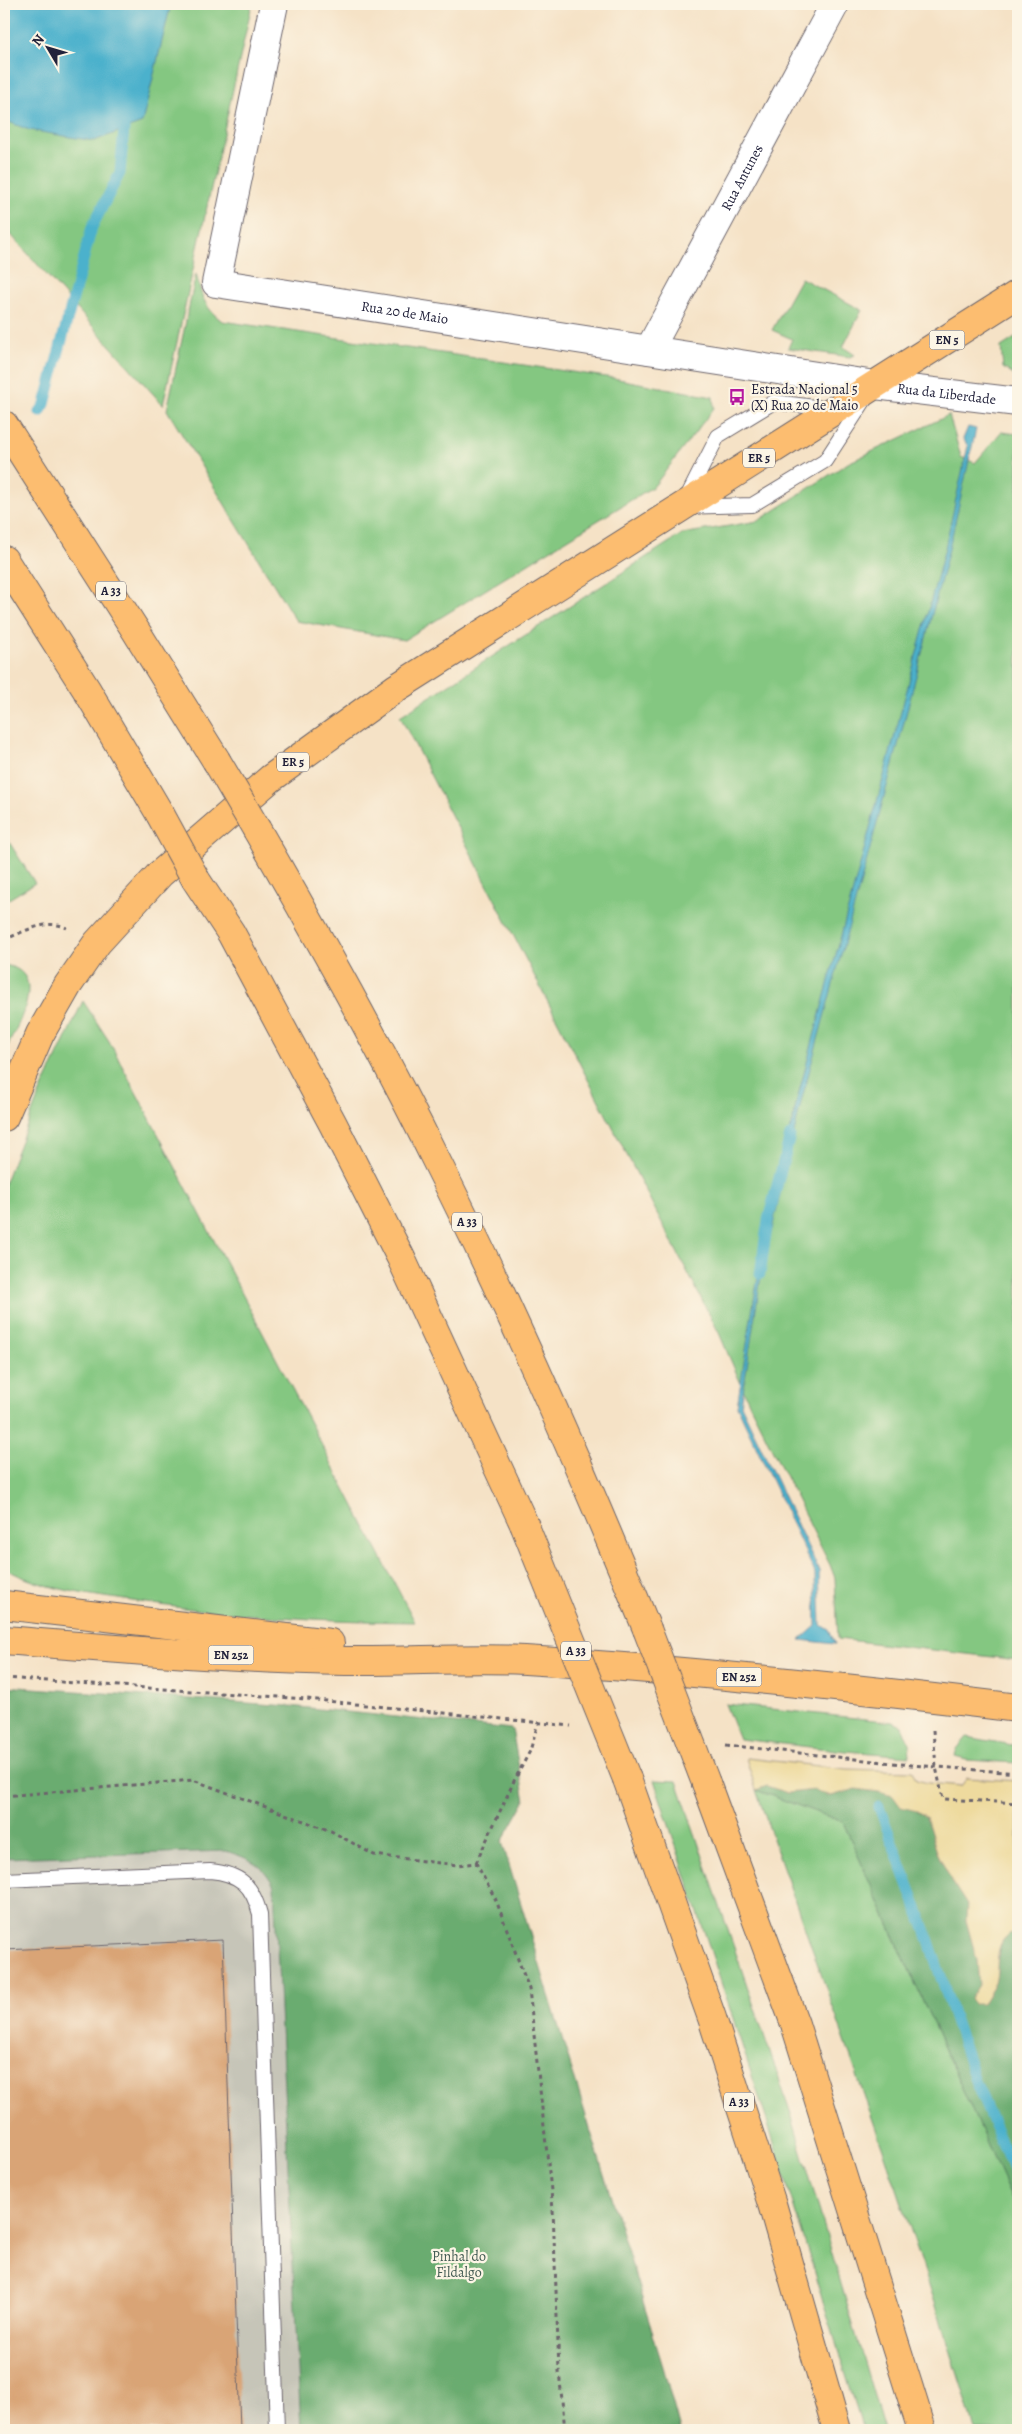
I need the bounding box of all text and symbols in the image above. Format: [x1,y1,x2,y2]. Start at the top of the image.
north arrow [22,22,72,72]
text: N [28,30,49,50]
street label: Rua Antunes [717,141,768,214]
street label: Rua 20 de Maio [360,297,450,329]
road number: EN 5 [930,330,964,350]
street label: Rua da Liberdade [896,379,997,409]
place label: Estrada Nacional 5 (X) Rua 20 de Maio [751,380,858,415]
bus stop icon: Estrada Nacional 5 (X) Rua 20 de Maio [727,387,747,407]
road number: ER 5 [743,448,775,468]
road number: A 33 [96,582,126,600]
road number: ER 5 [277,752,309,772]
road number: A 33 [452,1212,482,1232]
road number: A 33 [561,1642,591,1660]
road number: EN 252 [208,1646,254,1664]
road number: EN 252 [716,1668,762,1686]
road number: A 33 [724,2092,754,2112]
park label: Pinhal do Fildalgo [432,2247,486,2282]

